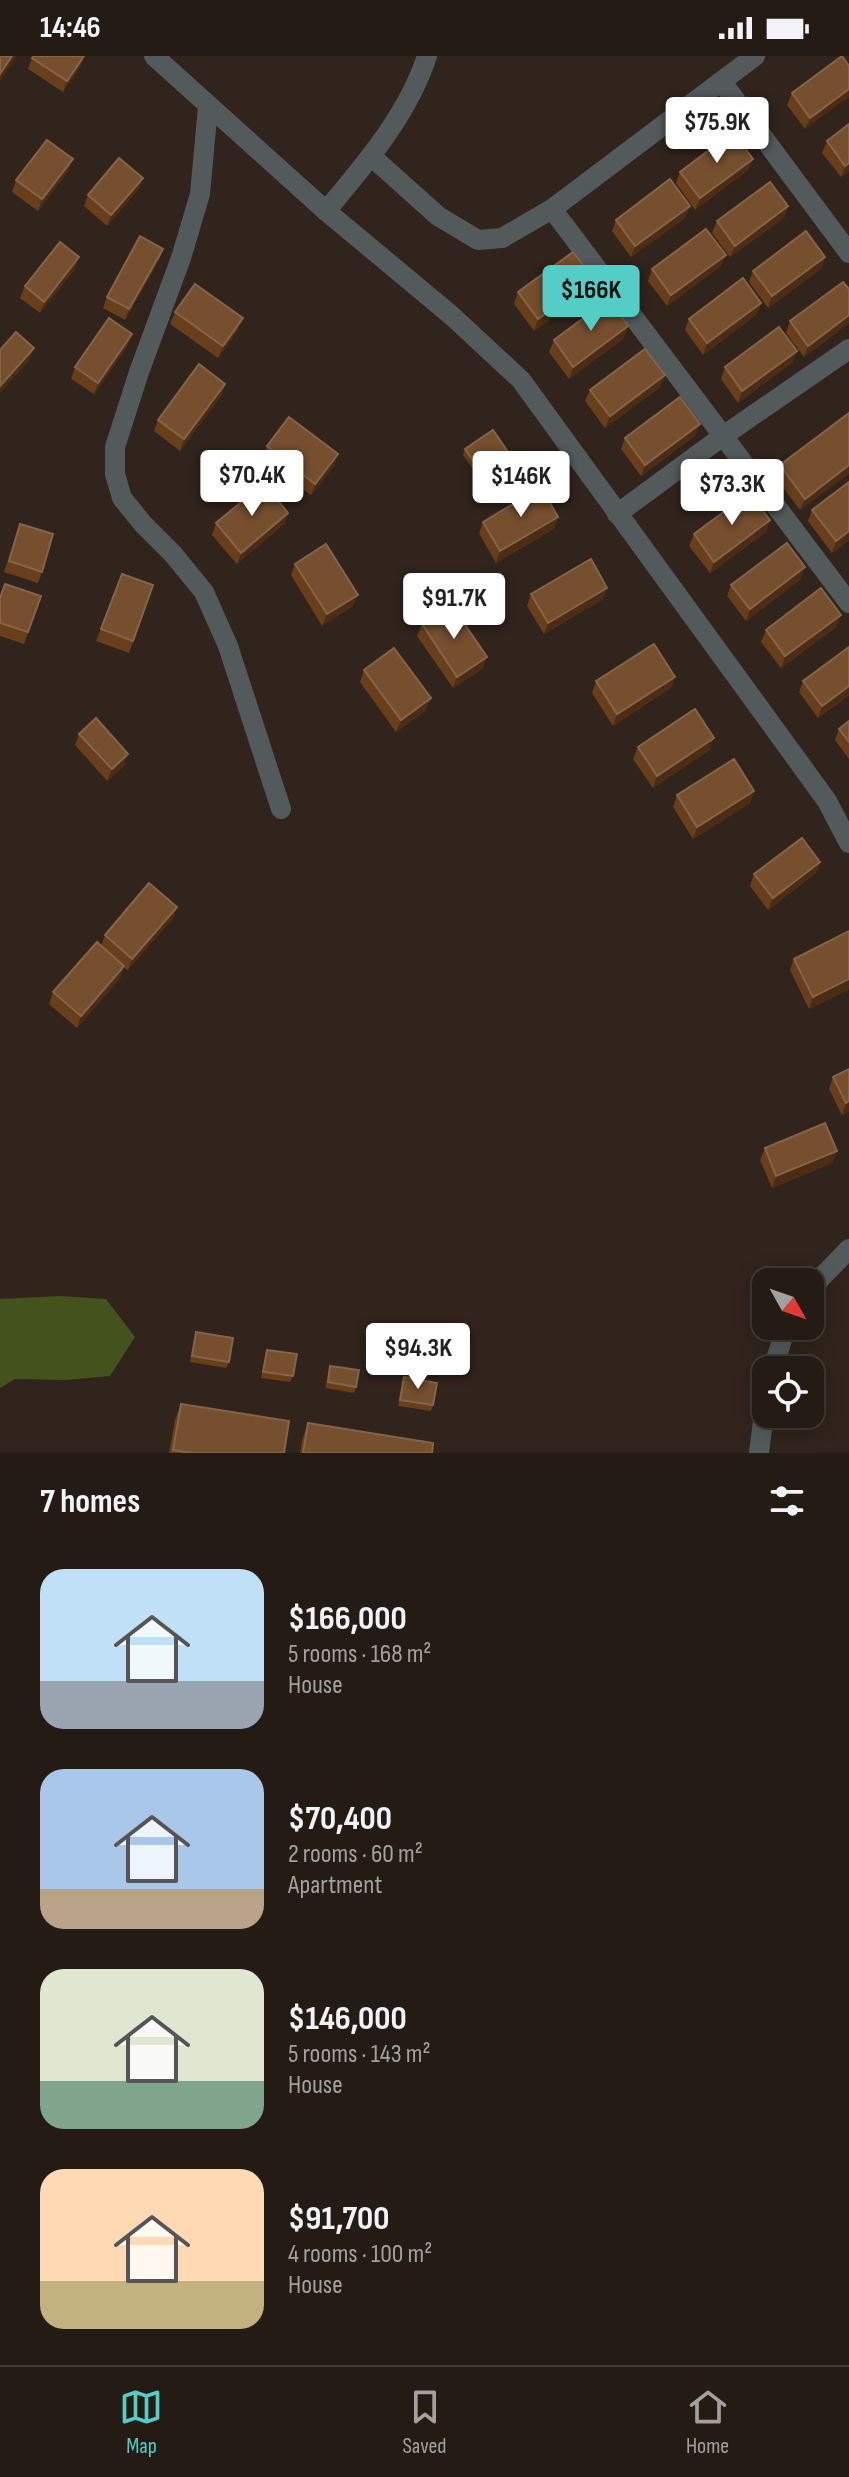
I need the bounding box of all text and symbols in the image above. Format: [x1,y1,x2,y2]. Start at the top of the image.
text: 14:46 [40,10,101,46]
pin: $75.9K [652,97,782,165]
text: $75.9K [684,107,750,138]
pin: $166K [535,265,647,333]
text: $166K [561,275,621,306]
pin: $70.4K [187,450,317,518]
pin: $146K [465,451,577,519]
pin: $73.3K [667,459,797,527]
text: $70.4K [218,460,286,491]
text: $146K [491,461,551,492]
text: $73.3K [699,469,765,500]
pin: $91.7K [389,573,519,641]
text: $91.7K [421,583,487,614]
north arrow [752,1268,824,1340]
map controls [752,1268,824,1428]
pin: $94.3K [353,1323,483,1391]
text: $94.3K [384,1333,452,1364]
button: locate [752,1356,824,1428]
icon: filters [765,1479,809,1523]
text: 7 homes [40,1481,140,1522]
text: $166,000 [288,1598,407,1639]
icon: home [104,1601,200,1697]
text: 5 rooms · 168 m² [288,1639,431,1670]
text: House [288,1670,343,1701]
text: $70,400 [288,1798,392,1839]
icon: home [104,1801,200,1897]
text: 2 rooms · 60 m² [288,1839,423,1870]
text: Apartment [288,1870,382,1901]
text: $146,000 [288,1998,407,2039]
icon: home [104,2001,200,2097]
text: 5 rooms · 143 m² [288,2039,431,2070]
text: House [288,2070,343,2101]
text: $91,700 [288,2198,389,2239]
icon: home [104,2201,200,2297]
text: 4 rooms · 100 m² [288,2239,432,2270]
text: House [288,2270,343,2301]
tab: Map [119,2385,163,2460]
tab: Saved [402,2385,447,2460]
tab: Home [686,2385,730,2460]

